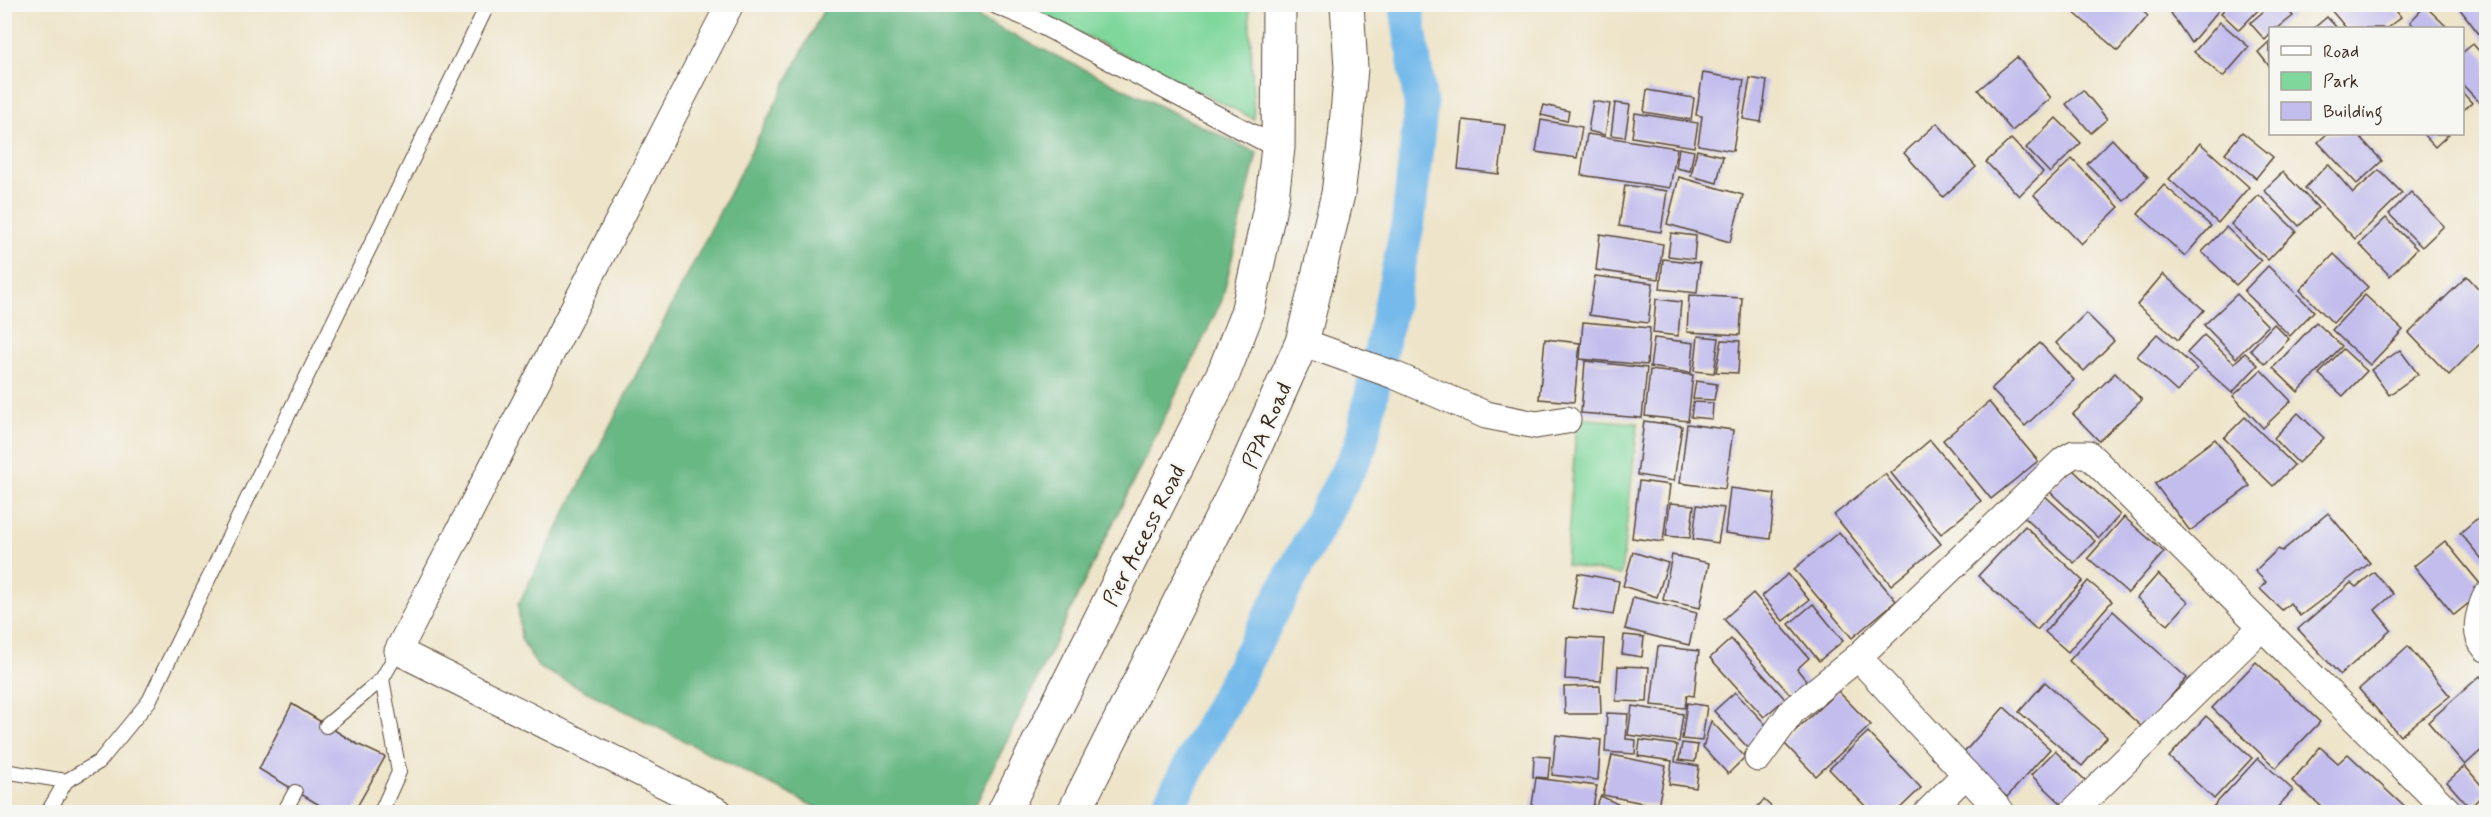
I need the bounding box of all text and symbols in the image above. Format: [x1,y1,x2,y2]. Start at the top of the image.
legend [2269,27,2464,135]
text: Road [2323,40,2359,64]
text: Park [2323,70,2359,94]
text: Building [2323,100,2383,126]
street label: PPA Road [1236,378,1299,473]
street label: Pier Access Road [1097,460,1192,611]

